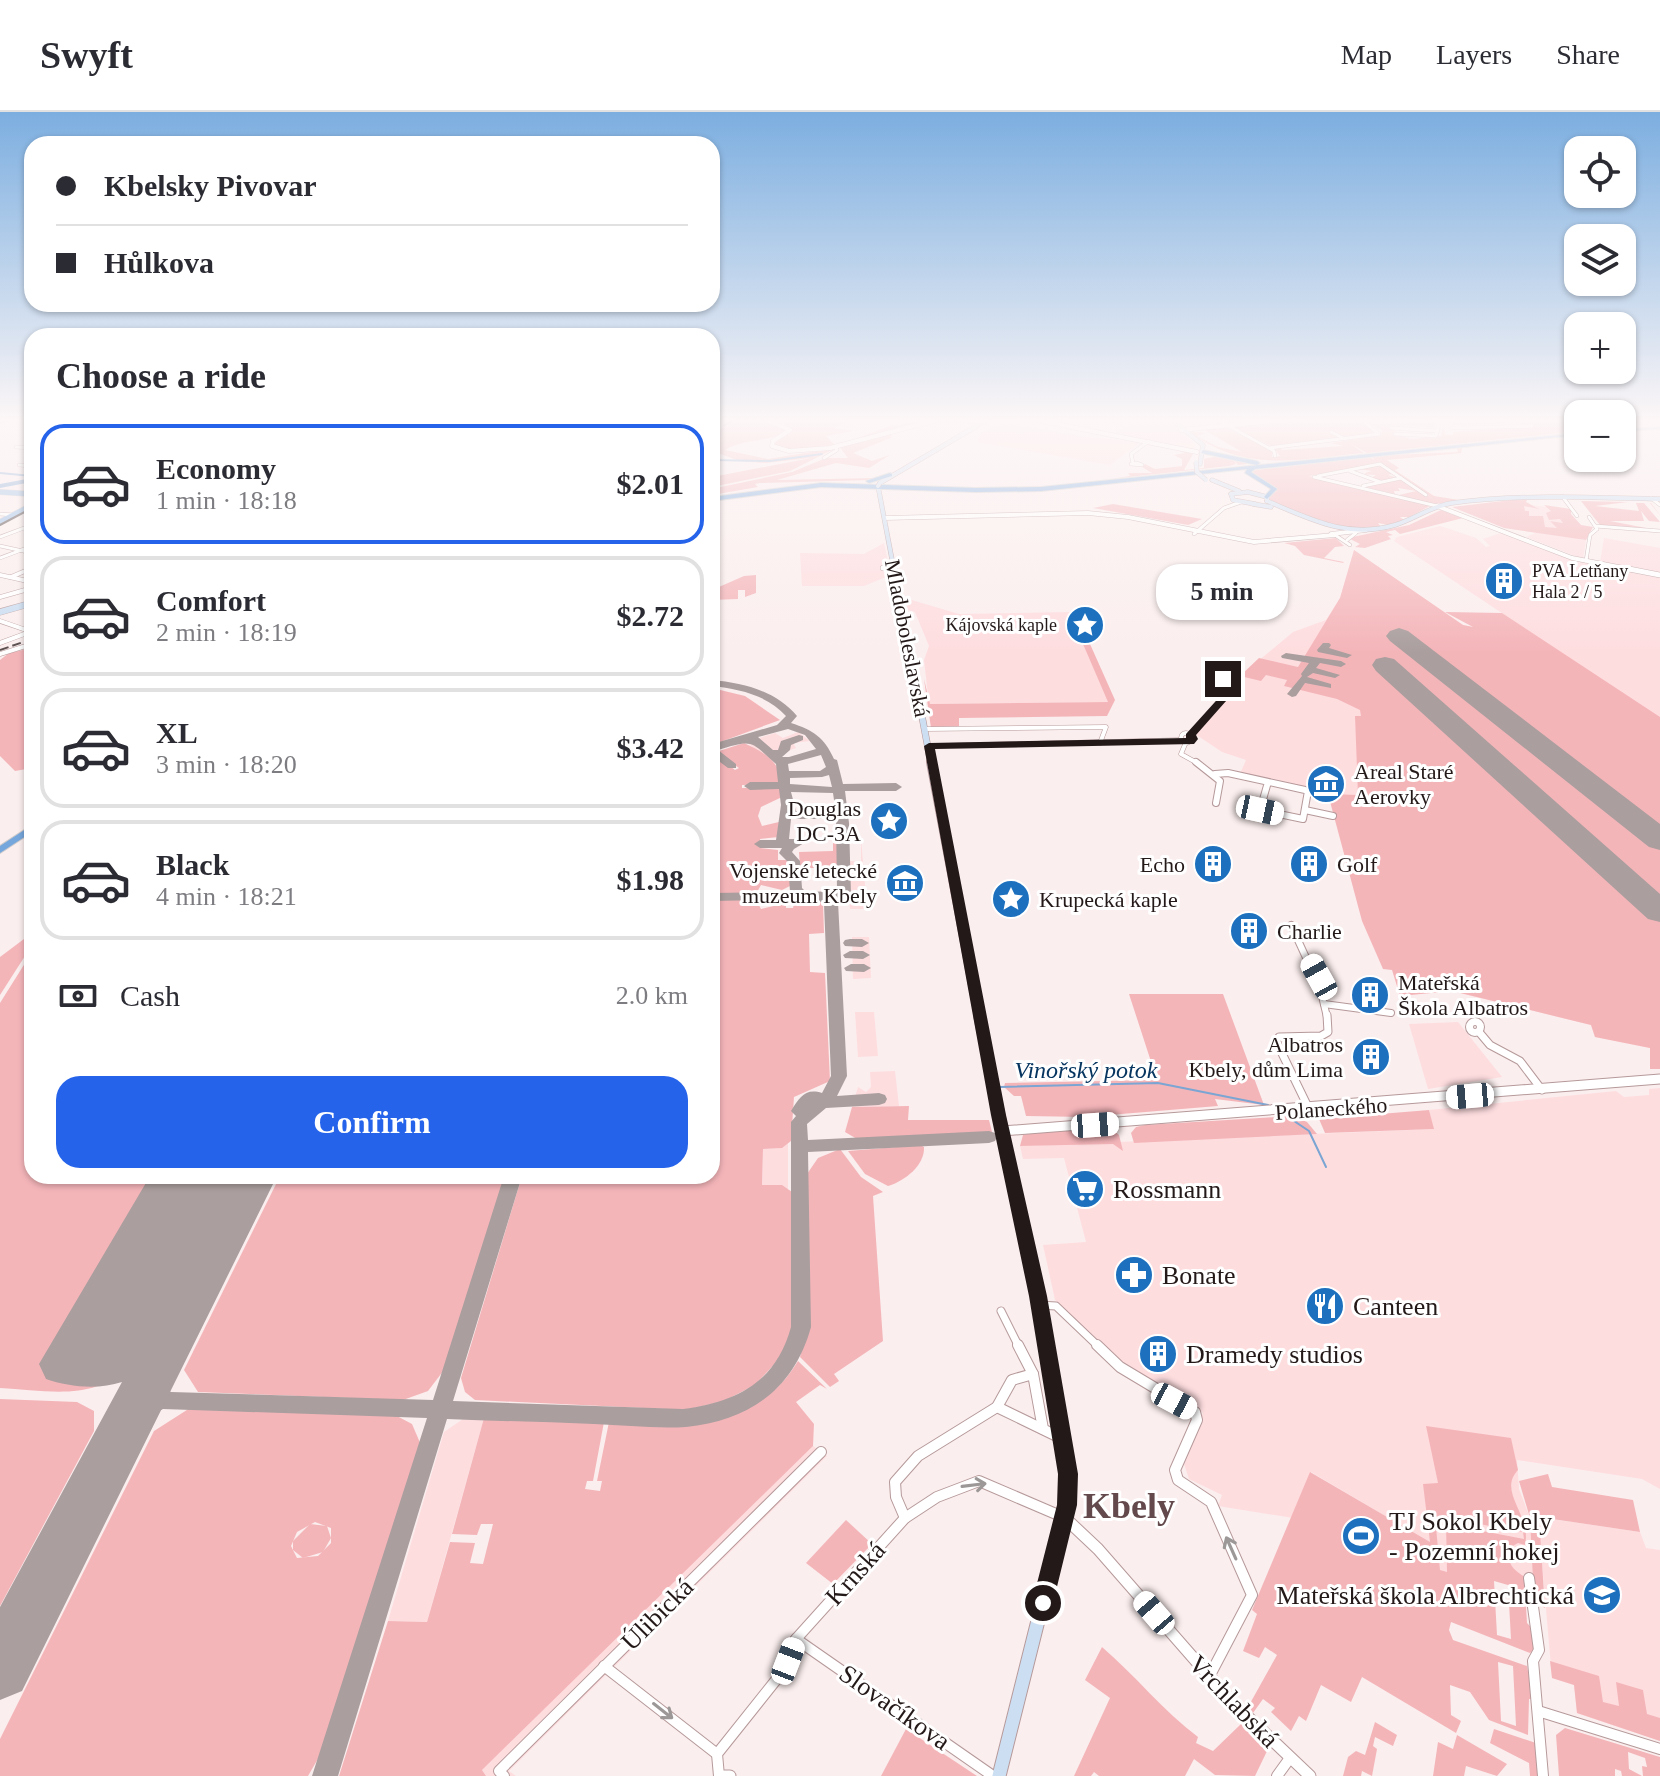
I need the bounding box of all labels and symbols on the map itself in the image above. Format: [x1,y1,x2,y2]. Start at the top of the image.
street label: Mladoboleslavská [880,557,935,719]
building icon: PVA Letňany Hala 2 / 5 [1483,560,1525,602]
place label: PVA Letňany Hala 2 / 5 [1532,561,1628,602]
callout: 5 min [1157,563,1289,619]
place icon: Kájovská kaple [1064,604,1106,646]
place label: Kájovská kaple [946,615,1057,635]
route end [1205,661,1241,697]
place label: Areal Staré Aerovky [1354,759,1454,809]
museum icon: Areal Staré Aerovky [1305,763,1347,805]
car [1234,793,1286,827]
place label: Douglas DC-3A [788,796,861,846]
place icon: Douglas DC-3A [868,800,910,842]
building icon: Echo [1192,843,1234,885]
building icon: Golf [1288,843,1330,885]
place label: Echo [1140,852,1185,877]
place label: Golf [1337,852,1378,877]
place label: Vojenské letecké muzeum Kbely [729,858,877,908]
museum icon: Vojenské letecké muzeum Kbely [884,862,926,904]
place icon: Krupecká kaple [990,878,1032,920]
place label: Krupecká kaple [1039,887,1178,912]
building icon: Charlie [1228,910,1270,952]
place label: Charlie [1277,919,1342,944]
car [1297,950,1341,1004]
place label: Mateřská Škola Albatros [1398,970,1528,1020]
building icon: Mateřská Škola Albatros [1349,974,1391,1016]
place label: Albatros Kbely, dům Lima [1189,1032,1343,1082]
building icon: Albatros Kbely, dům Lima [1350,1036,1392,1078]
water label: Vinořský potok [1015,1057,1158,1083]
car [1445,1082,1495,1110]
street label: Polaneckého [1274,1092,1388,1125]
car [1070,1111,1120,1139]
supermarket icon: Rossmann [1064,1168,1106,1210]
place label: Rossmann [1113,1175,1221,1204]
pharmacy icon: Bonate [1113,1254,1155,1296]
place label: Bonate [1162,1261,1236,1290]
restaurant icon: Canteen [1304,1285,1346,1327]
place label: Canteen [1353,1292,1438,1321]
building icon: Dramedy studios [1137,1333,1179,1375]
place label: Dramedy studios [1186,1340,1363,1369]
car [1147,1379,1201,1423]
one-way arrow [961,1477,987,1492]
district label: Kbely [1083,1486,1175,1526]
place label: TJ Sokol Kbely - Pozemní hokej [1389,1507,1559,1566]
sports icon: TJ Sokol Kbely - Pozemní hokej [1340,1515,1382,1557]
street label: Krnská [819,1535,892,1611]
one-way arrow [1223,1536,1238,1561]
street label: Úlibická [615,1572,700,1656]
school or university icon: Mateřská škola Albrechtická [1581,1574,1623,1616]
place label: Mateřská škola Albrechtická [1277,1581,1574,1610]
route start [1025,1585,1061,1621]
car [1129,1587,1179,1639]
car [768,1634,808,1688]
street label: Vrchlabská [1183,1649,1285,1754]
street label: Slovačíkova [834,1659,956,1756]
one-way arrow [652,1703,673,1720]

